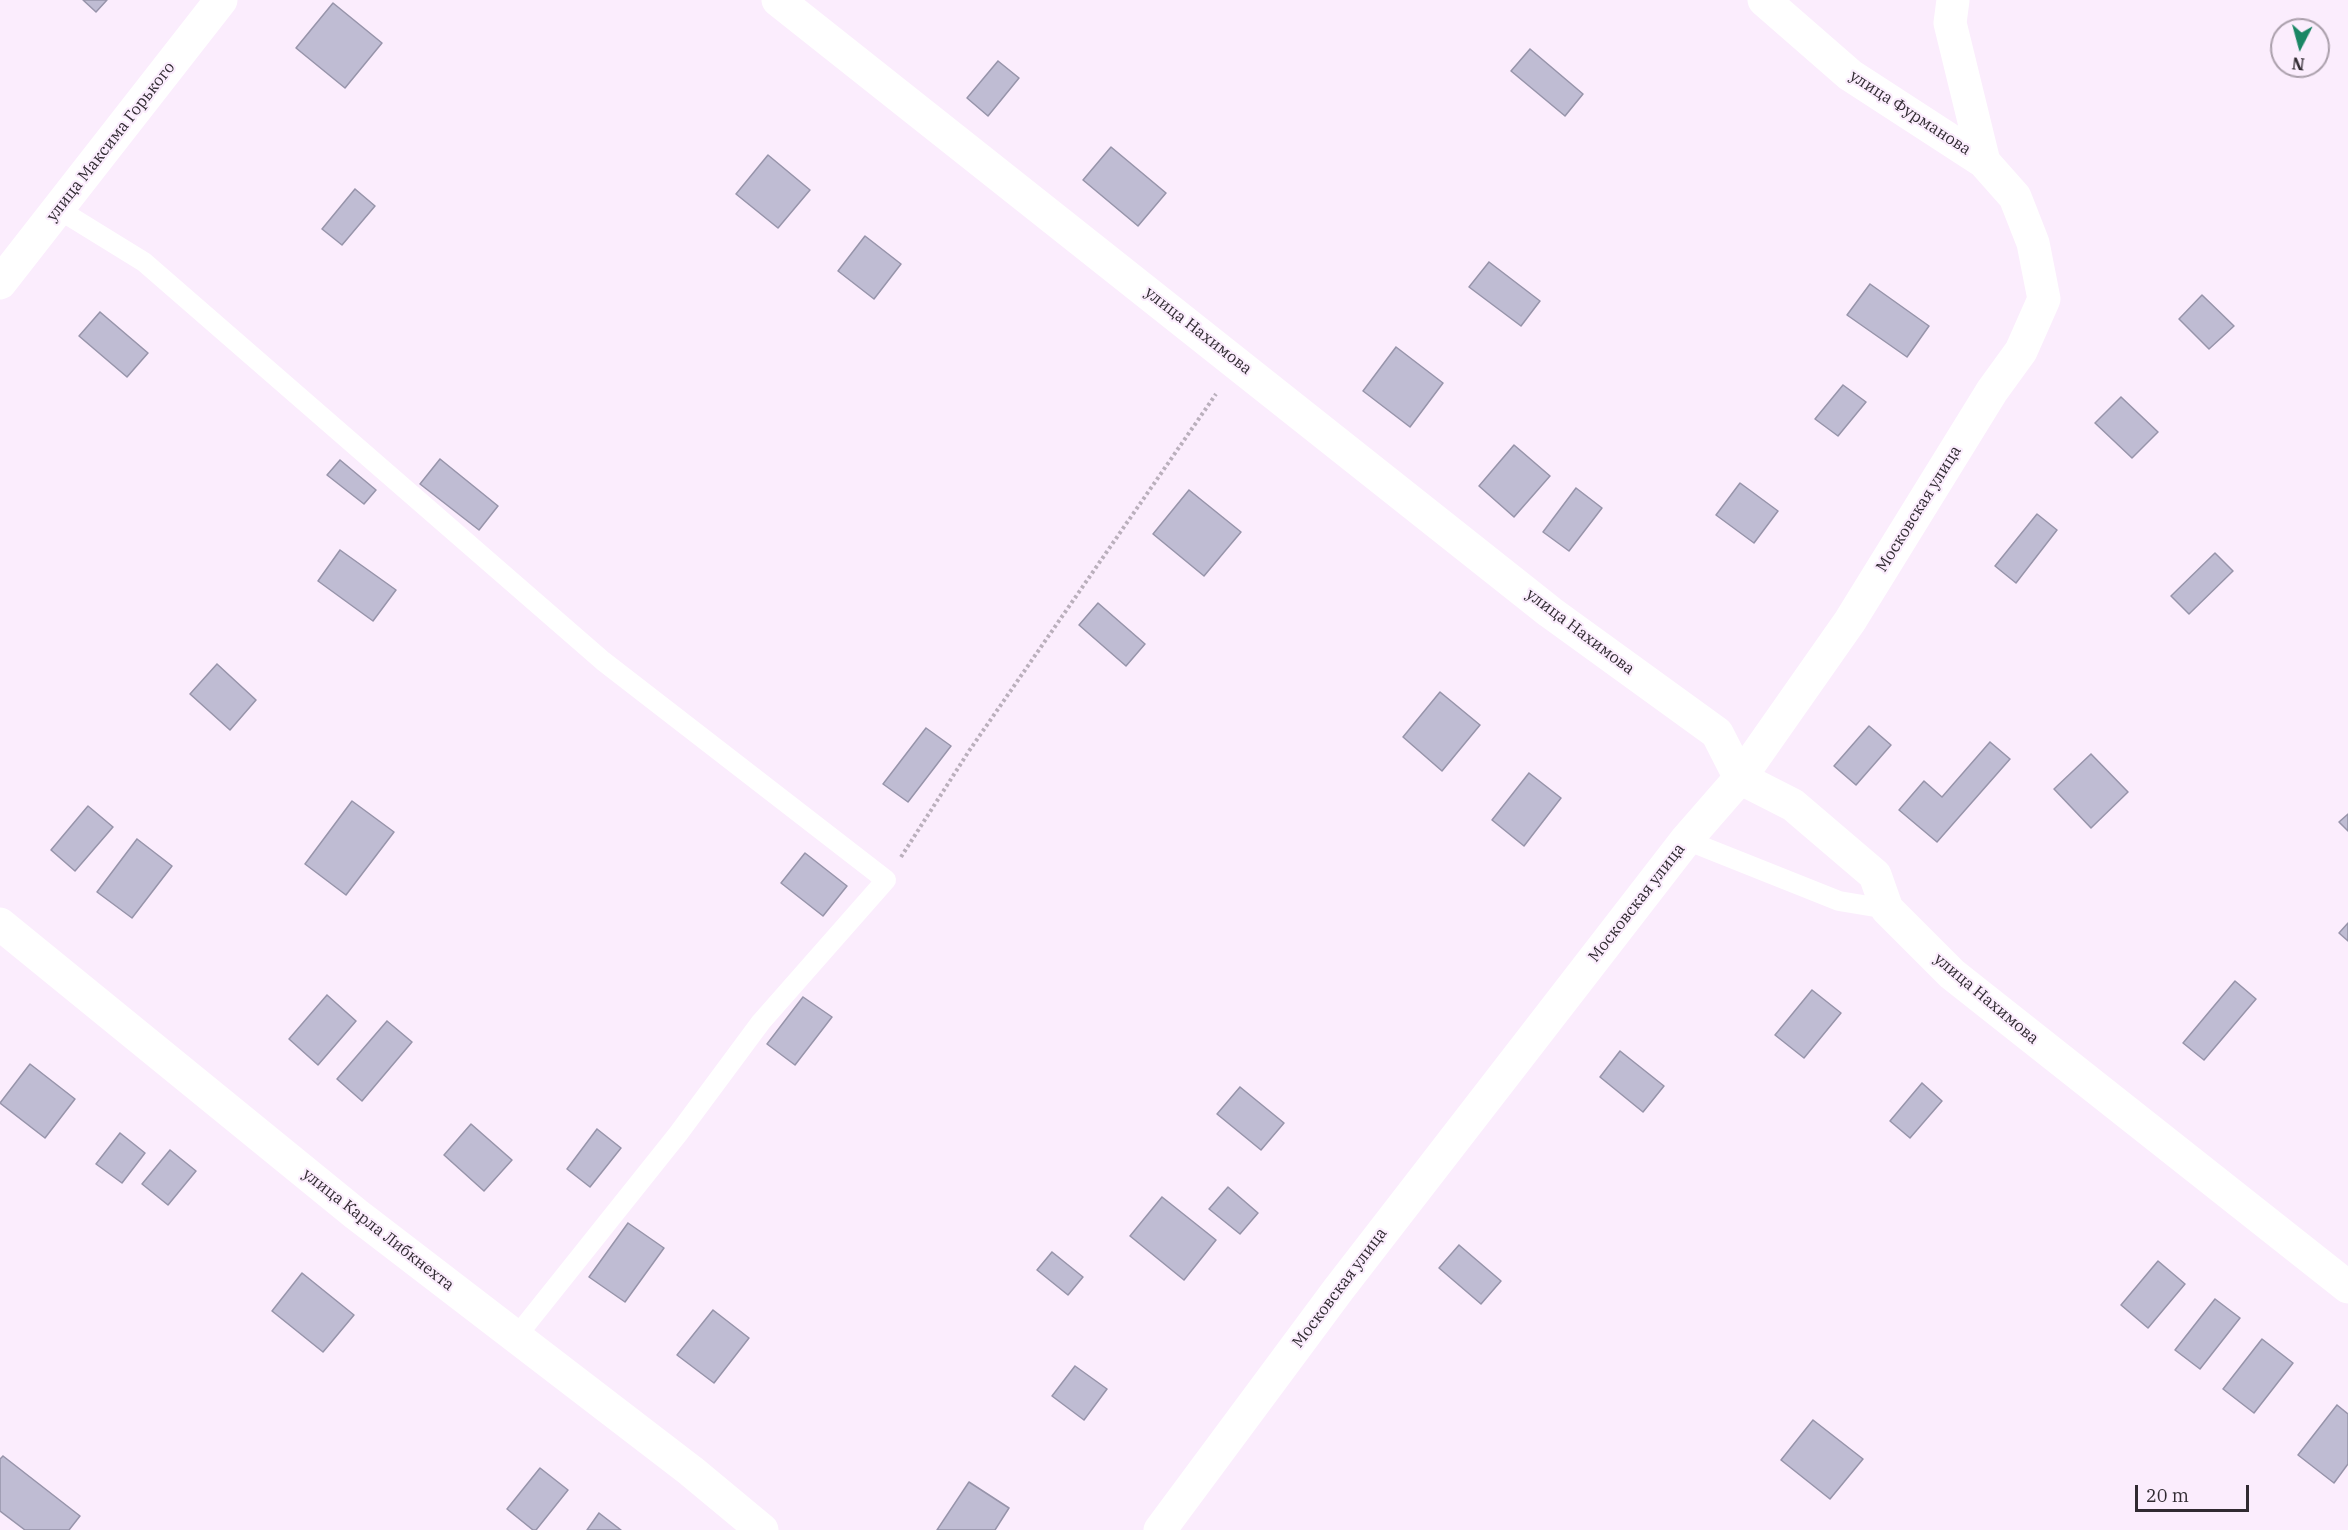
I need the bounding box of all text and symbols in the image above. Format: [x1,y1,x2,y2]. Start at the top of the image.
north arrow [2270,18,2330,78]
text: N [2291,53,2306,75]
street label: улица Максима Горького [43,59,179,225]
street label: улица Фурманова [1846,67,1974,159]
street label: улица Нахимова [1141,283,1255,379]
street label: Московская улица [1872,442,1966,576]
street label: улица Нахимова [1522,585,1638,679]
street label: Московская улица [1585,840,1689,966]
street label: улица Нахимова [1930,950,2042,1048]
street label: улица Карла Либкнехта [298,1165,458,1295]
street label: Московская улица [1289,1224,1391,1352]
scale bar [2138,1473,2252,1511]
text: 20 m [2146,1484,2189,1507]

